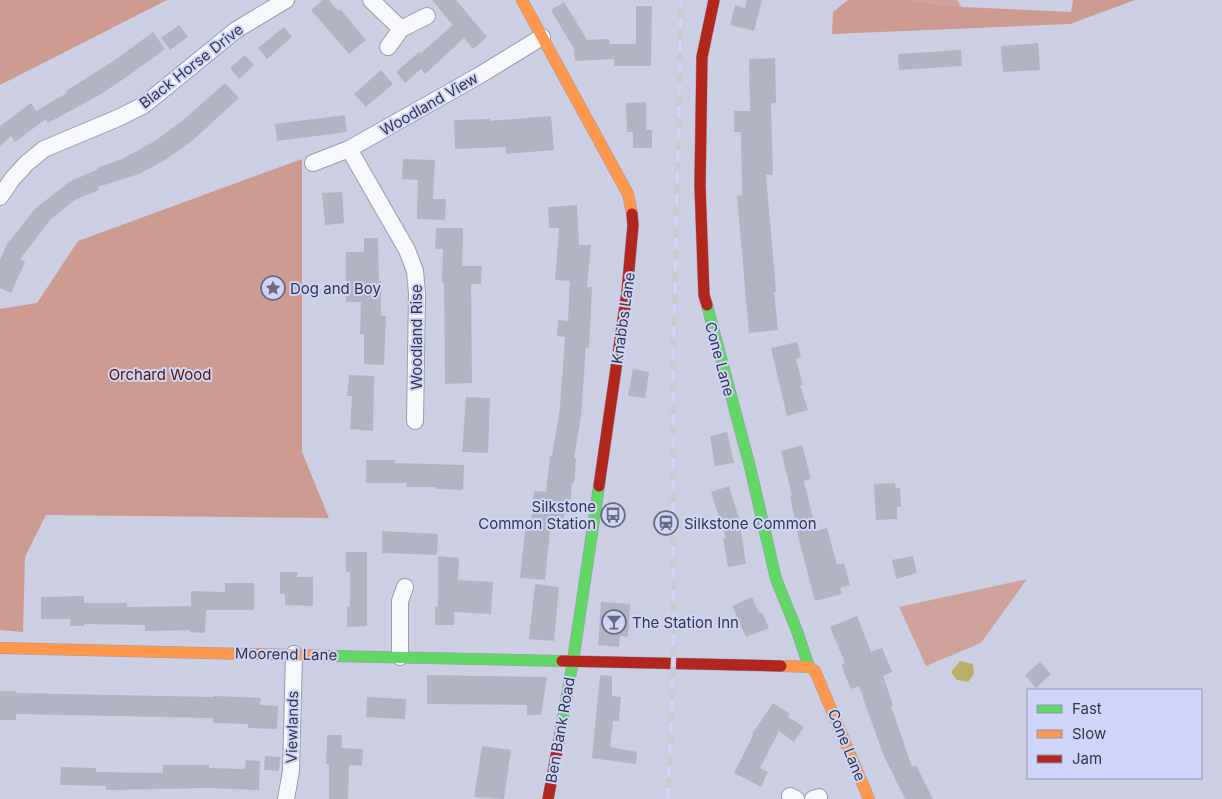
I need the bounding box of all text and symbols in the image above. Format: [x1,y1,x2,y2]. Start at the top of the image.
street label: Black Horse Drive [135,19,247,113]
street label: Woodland View [377,68,481,140]
street label: Knabbs Lane [607,271,639,365]
place icon: Dog and Boy [260,275,286,301]
place label: Dog and Boy [290,279,381,298]
street label: Woodland Rise [407,284,426,390]
street label: Cone Lane [701,320,739,398]
park label: Orchard Wood [109,365,211,384]
place label: Silkstone Common Station [478,497,596,533]
bus stop icon: Silkstone Common Station [600,502,626,528]
station icon: Silkstone Common [653,510,679,536]
place label: Silkstone Common [684,514,817,533]
bar icon: The Station Inn [601,609,627,635]
place label: The Station Inn [632,613,739,632]
street label: Moorend Lane [235,644,337,664]
street label: Ben Bank Road [541,675,579,785]
legend [1027,689,1202,779]
street label: Viewlands [282,690,302,764]
text: Fast [1072,699,1102,718]
street label: Cone Lane [824,706,870,784]
text: Slow [1072,724,1106,743]
text: Jam [1072,749,1102,768]

